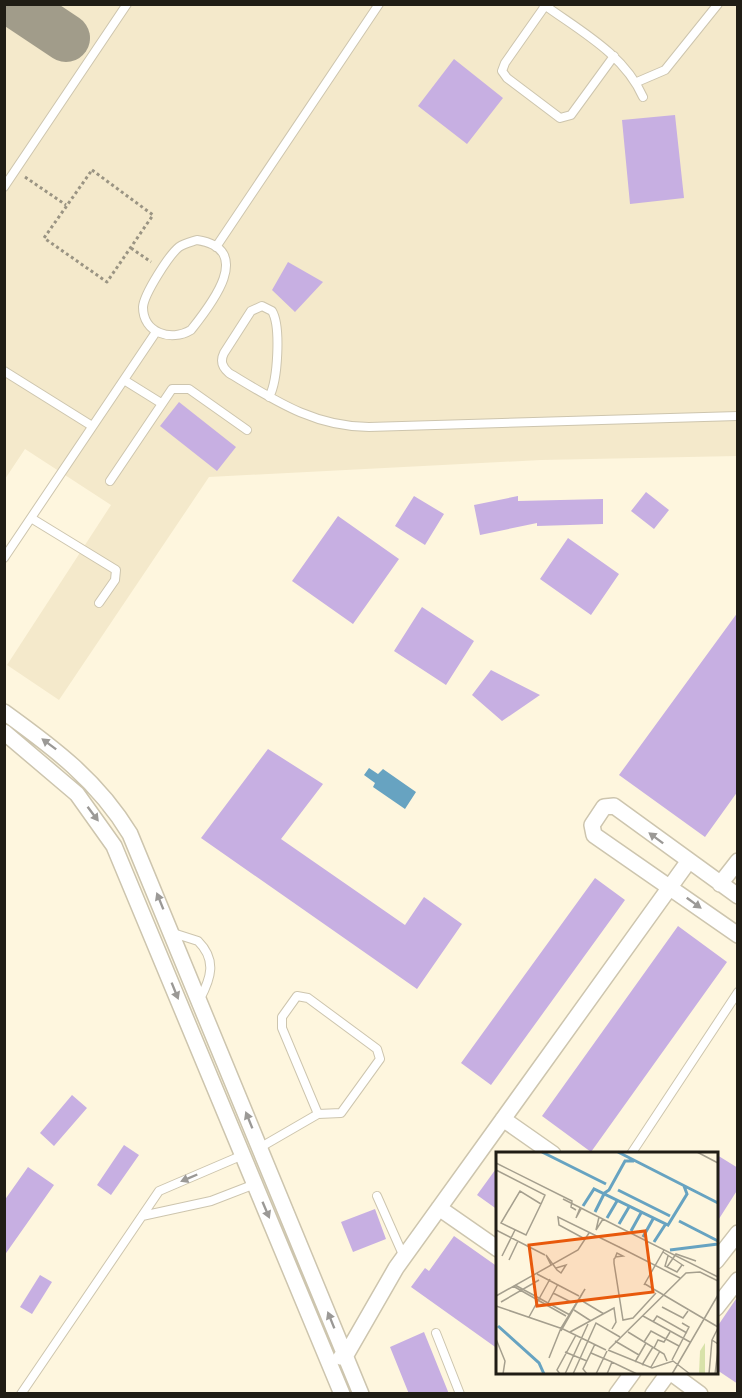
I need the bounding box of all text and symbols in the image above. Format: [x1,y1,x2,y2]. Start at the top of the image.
one-way arrow [41,739,56,751]
one-way arrow [87,806,99,822]
one-way arrow [648,832,663,844]
one-way arrow [155,891,165,909]
one-way arrow [685,897,701,909]
one-way arrow [170,982,180,1000]
one-way arrow [244,1111,253,1129]
inset map [496,1152,718,1374]
one-way arrow [180,1174,198,1183]
one-way arrow [261,1201,270,1218]
one-way arrow [326,1311,335,1329]

